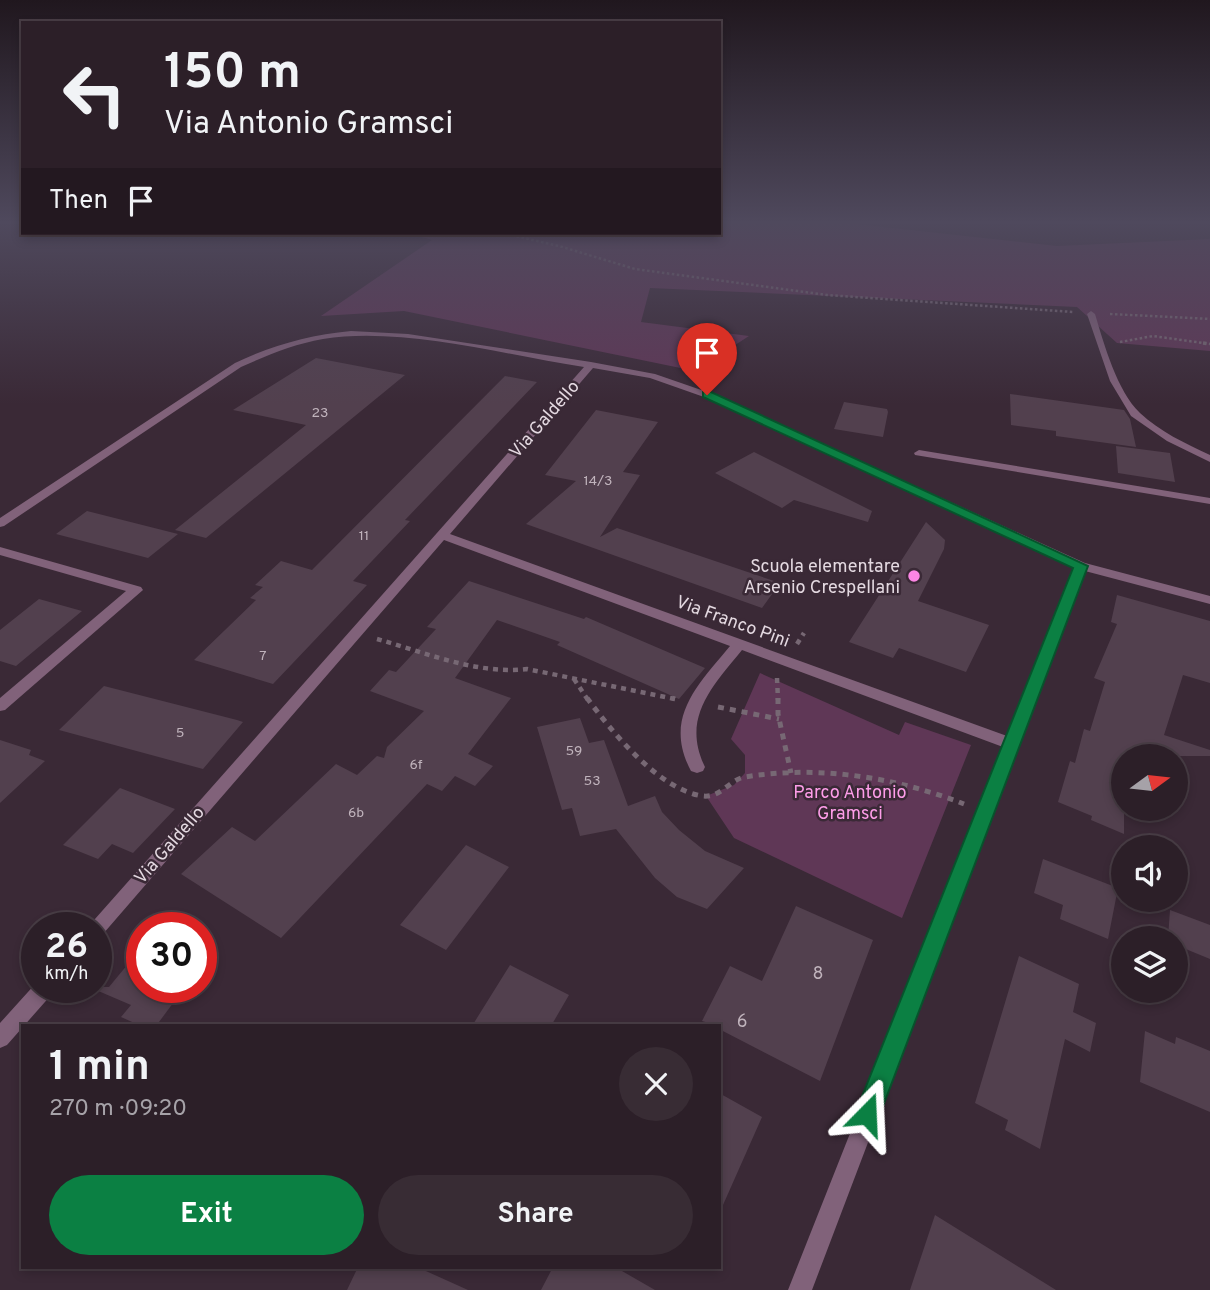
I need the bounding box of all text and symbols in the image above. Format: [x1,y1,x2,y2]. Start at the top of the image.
text: 150 m [164,44,301,106]
icon: left [49,49,140,140]
text: Via Antonio Gramsci [164,105,453,145]
icon: arrive [122,182,160,220]
text: Then [49,185,108,218]
pin [677,323,737,395]
icon: arrive [688,334,726,372]
street label: Via Galdello [505,376,585,464]
house number: 23 [312,405,329,422]
house number: 14/3 [584,473,612,490]
house number: 11 [359,528,369,545]
place label: Scuola elementare Arsenio Crespellani [744,556,900,600]
marker: Scuola elementare Arsenio Crespellani [906,568,922,584]
street label: Via Franco Pini [672,591,793,654]
house number: 7 [259,648,267,665]
house number: 5 [176,725,184,742]
house number: 59 [566,743,582,760]
north arrow [1111,744,1188,821]
map controls [1111,744,1188,1003]
house number: 6f [409,757,423,774]
house number: 53 [583,773,601,790]
park label: Parco Antonio Gramsci [793,782,907,826]
street label: Via Galdello [130,802,210,890]
house number: 6b [348,805,364,822]
button: sound [1111,835,1188,912]
speed limit sign: 30 [126,912,217,1003]
text: 26 [45,926,88,970]
button: layers [1111,926,1188,1003]
text: km/h [45,963,88,986]
house number: 8 [813,963,824,986]
house number: 6 [737,1011,747,1034]
text: 1 min [49,1042,150,1095]
button: close [619,1047,693,1121]
position arrow [830,1077,904,1151]
text: 270 m · 09:20 [49,1095,187,1124]
button: Exit [49,1175,364,1255]
button: Share [378,1175,693,1255]

